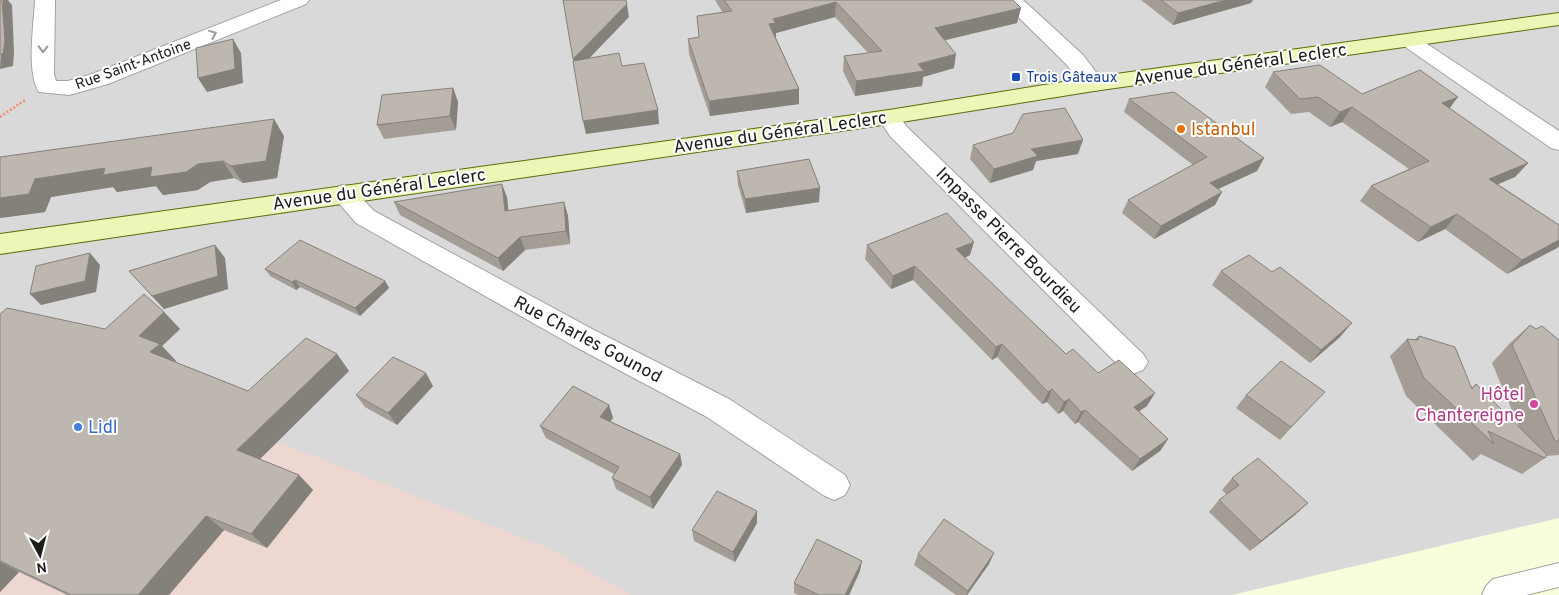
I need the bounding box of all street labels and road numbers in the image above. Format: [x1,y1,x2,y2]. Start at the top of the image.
street label: Rue Saint-Antoine [73,36,194,95]
street label: Avenue du Général Leclerc [1132,39,1348,92]
street label: Avenue du Général Leclerc [672,107,888,160]
street label: Impasse Pierre Bourdieu [930,163,1086,319]
street label: Avenue du Général Leclerc [271,164,487,217]
street label: Rue Charles Gounod [509,292,665,389]

